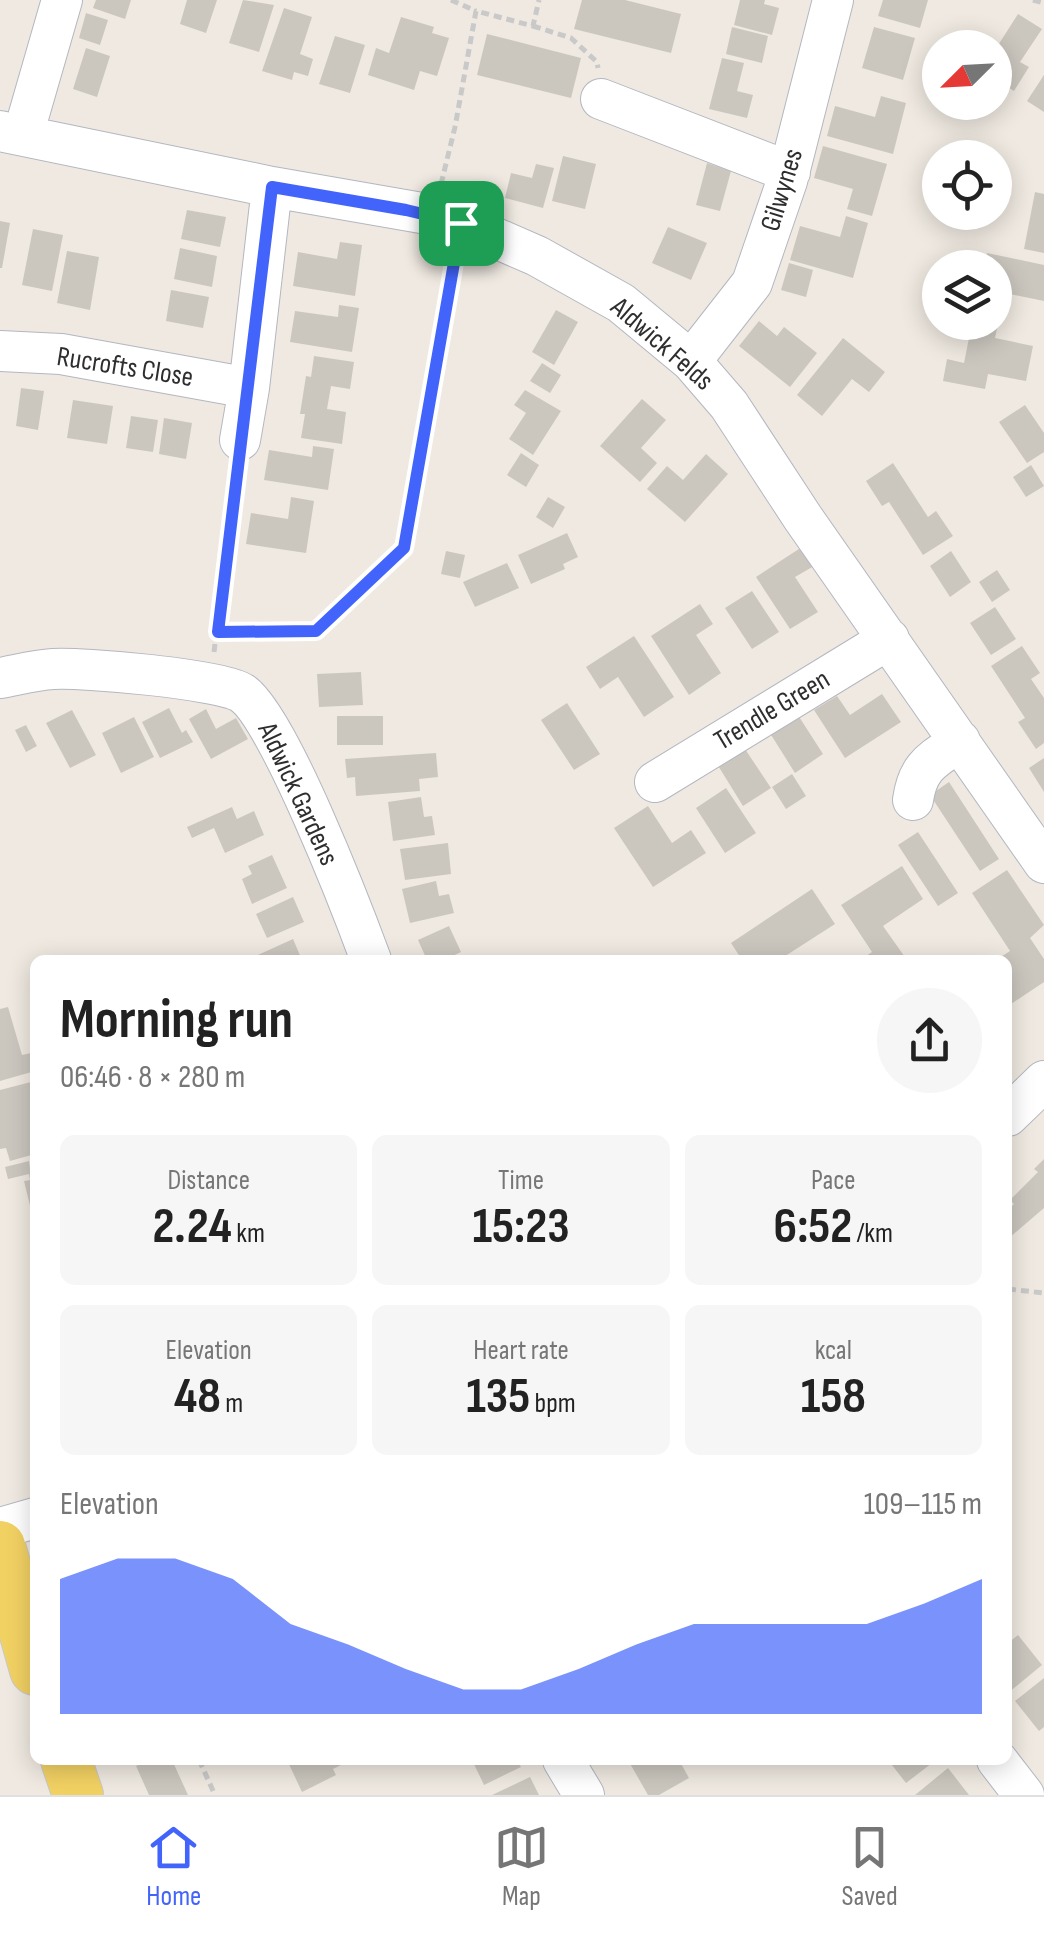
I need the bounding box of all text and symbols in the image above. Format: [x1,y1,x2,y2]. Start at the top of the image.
north arrow [922,30,1012,120]
map controls [922,30,1012,340]
button: locate [922,140,1012,230]
street label: Gilwynes [754,145,810,235]
pin [419,181,504,266]
icon: arrive [434,196,489,251]
button: layers [922,250,1012,340]
street label: Aldwick Felds [603,290,720,397]
street label: Rucrofts Close [55,340,195,394]
street label: Trendle Green [708,663,836,757]
street label: Aldwick Gardens [250,716,345,871]
text: Morning run [60,987,293,1054]
button: share [877,988,982,1093]
text: 06:46 · 8 × 280 m [60,1058,245,1097]
text: Distance [167,1164,250,1197]
text: Time [498,1164,544,1197]
text: Pace [811,1164,856,1197]
text: 2.24 [152,1197,232,1257]
text: 15:23 [472,1197,570,1257]
text: 6:52 [774,1197,852,1257]
text: km [232,1217,265,1250]
text: /km [852,1217,893,1250]
text: Elevation [165,1334,252,1367]
text: Heart rate [473,1334,569,1367]
text: kcal [815,1334,852,1367]
text: 48 [174,1367,221,1427]
text: 135 [466,1367,530,1427]
text: 158 [801,1367,866,1427]
text: m [221,1387,243,1420]
text: bpm [530,1387,576,1420]
text: Elevation [60,1485,159,1524]
text: 109–115 m [864,1485,982,1524]
tab: Home [146,1820,201,1913]
tab: Map [494,1820,549,1913]
tab: Saved [842,1820,898,1913]

